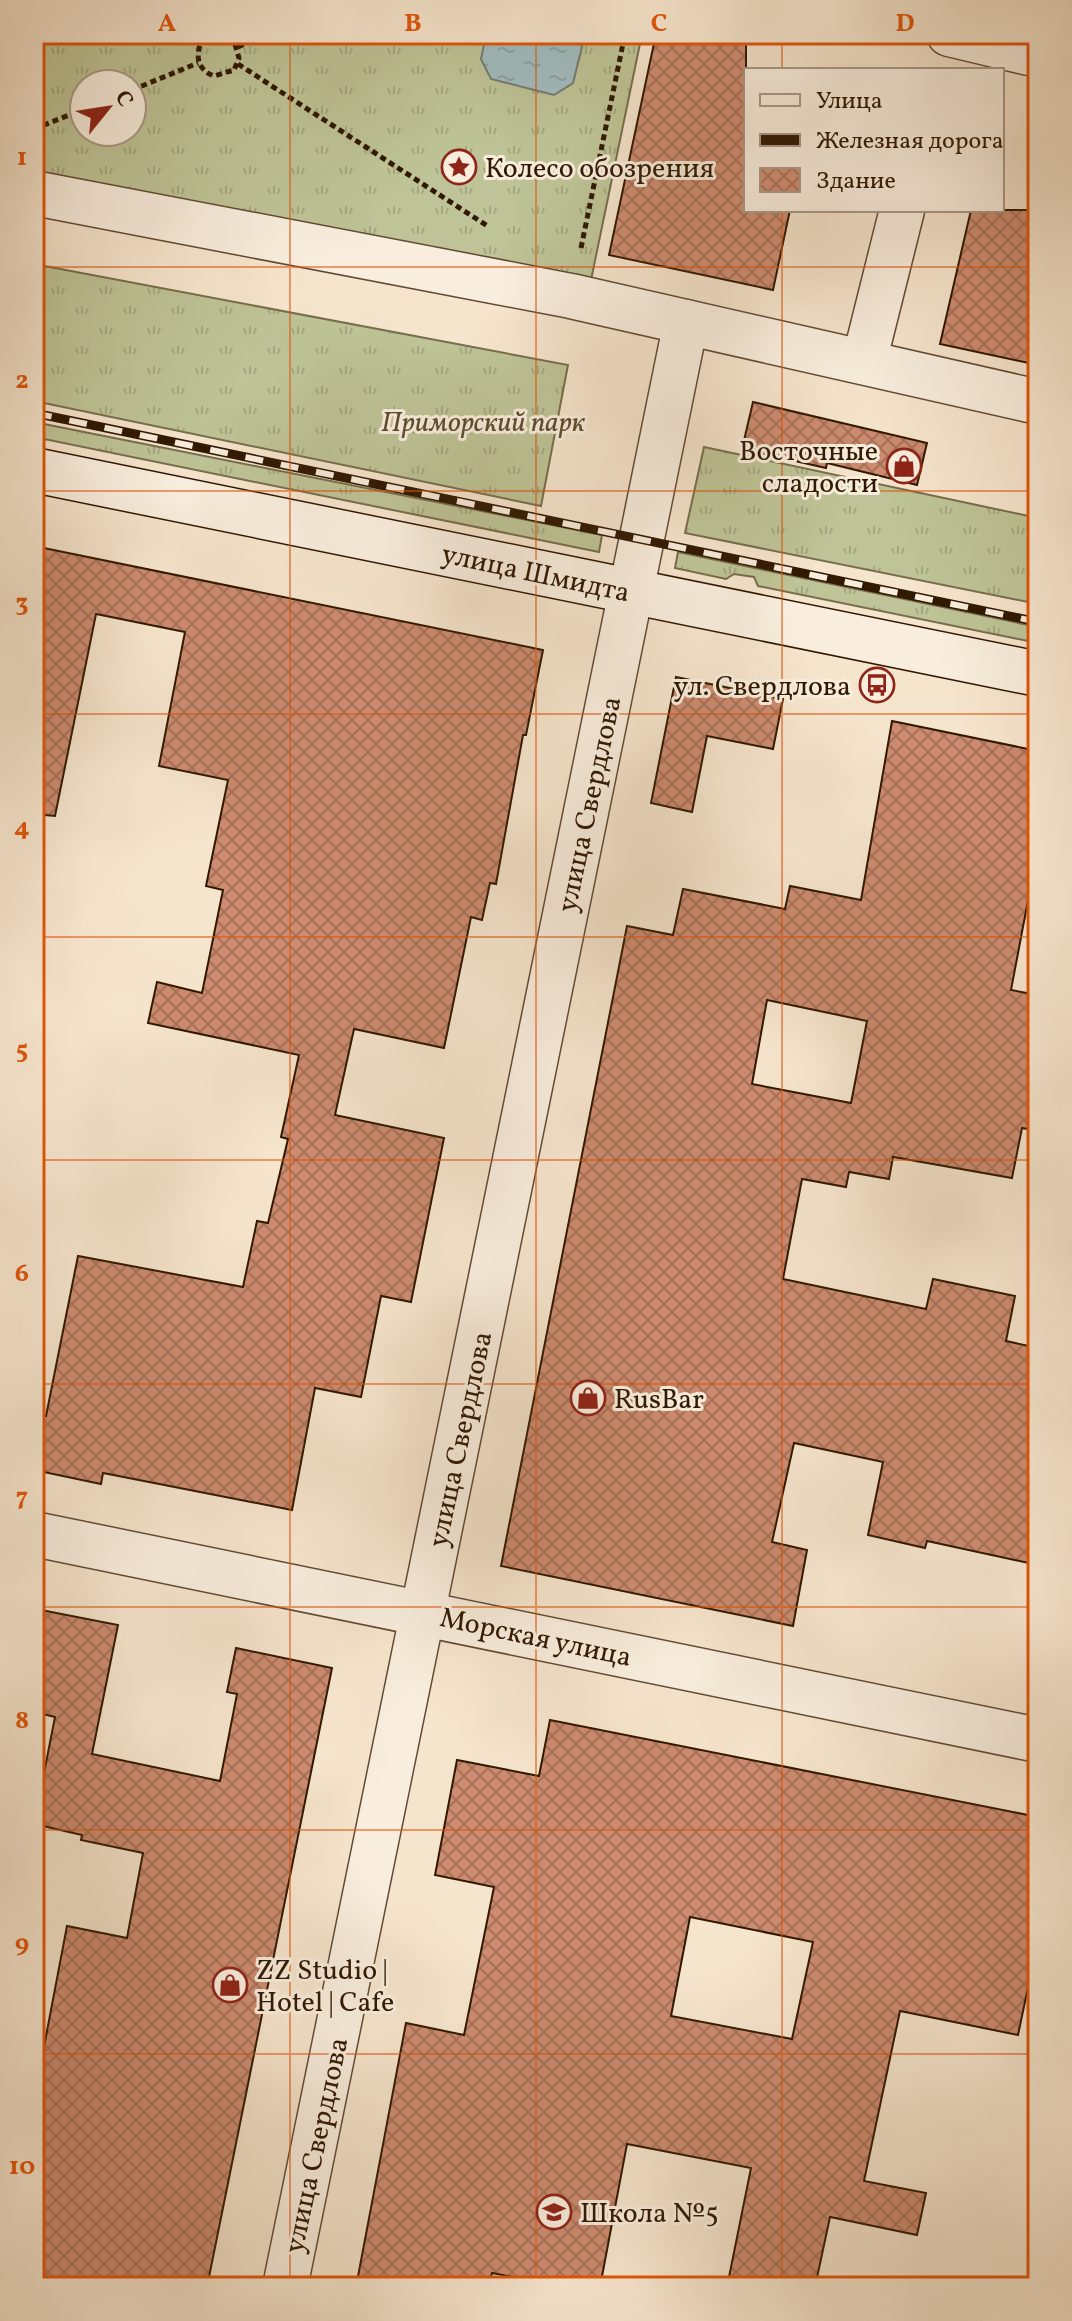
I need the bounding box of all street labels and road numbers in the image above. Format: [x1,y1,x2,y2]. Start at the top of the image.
street label: улица Шмидта [438,535,633,613]
street label: улица Свердлова [549,693,632,916]
street label: улица Свердлова [420,1328,503,1551]
street label: Морская улица [436,1599,635,1678]
street label: улица Свердлова [276,2034,359,2257]

